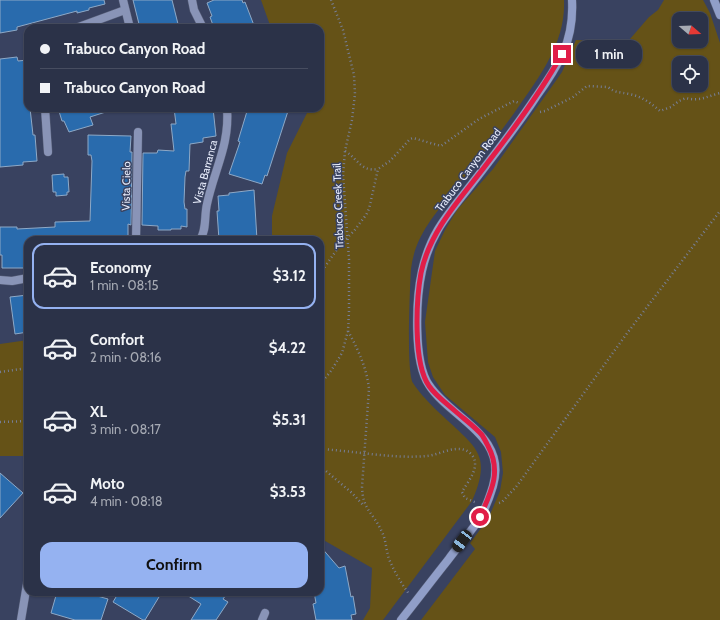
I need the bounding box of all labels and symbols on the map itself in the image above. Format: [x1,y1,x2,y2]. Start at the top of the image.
north arrow [672,12,708,48]
callout: 1 min [576,40,642,68]
route end [553,45,571,63]
street label: Trabuco Canyon Road [432,125,504,215]
street label: Vista Barranca [190,138,220,206]
street label: Vista Cielo [119,161,133,211]
street label: Trabuco Creek Trail [329,162,346,249]
route start [471,508,489,526]
car [450,528,474,554]

